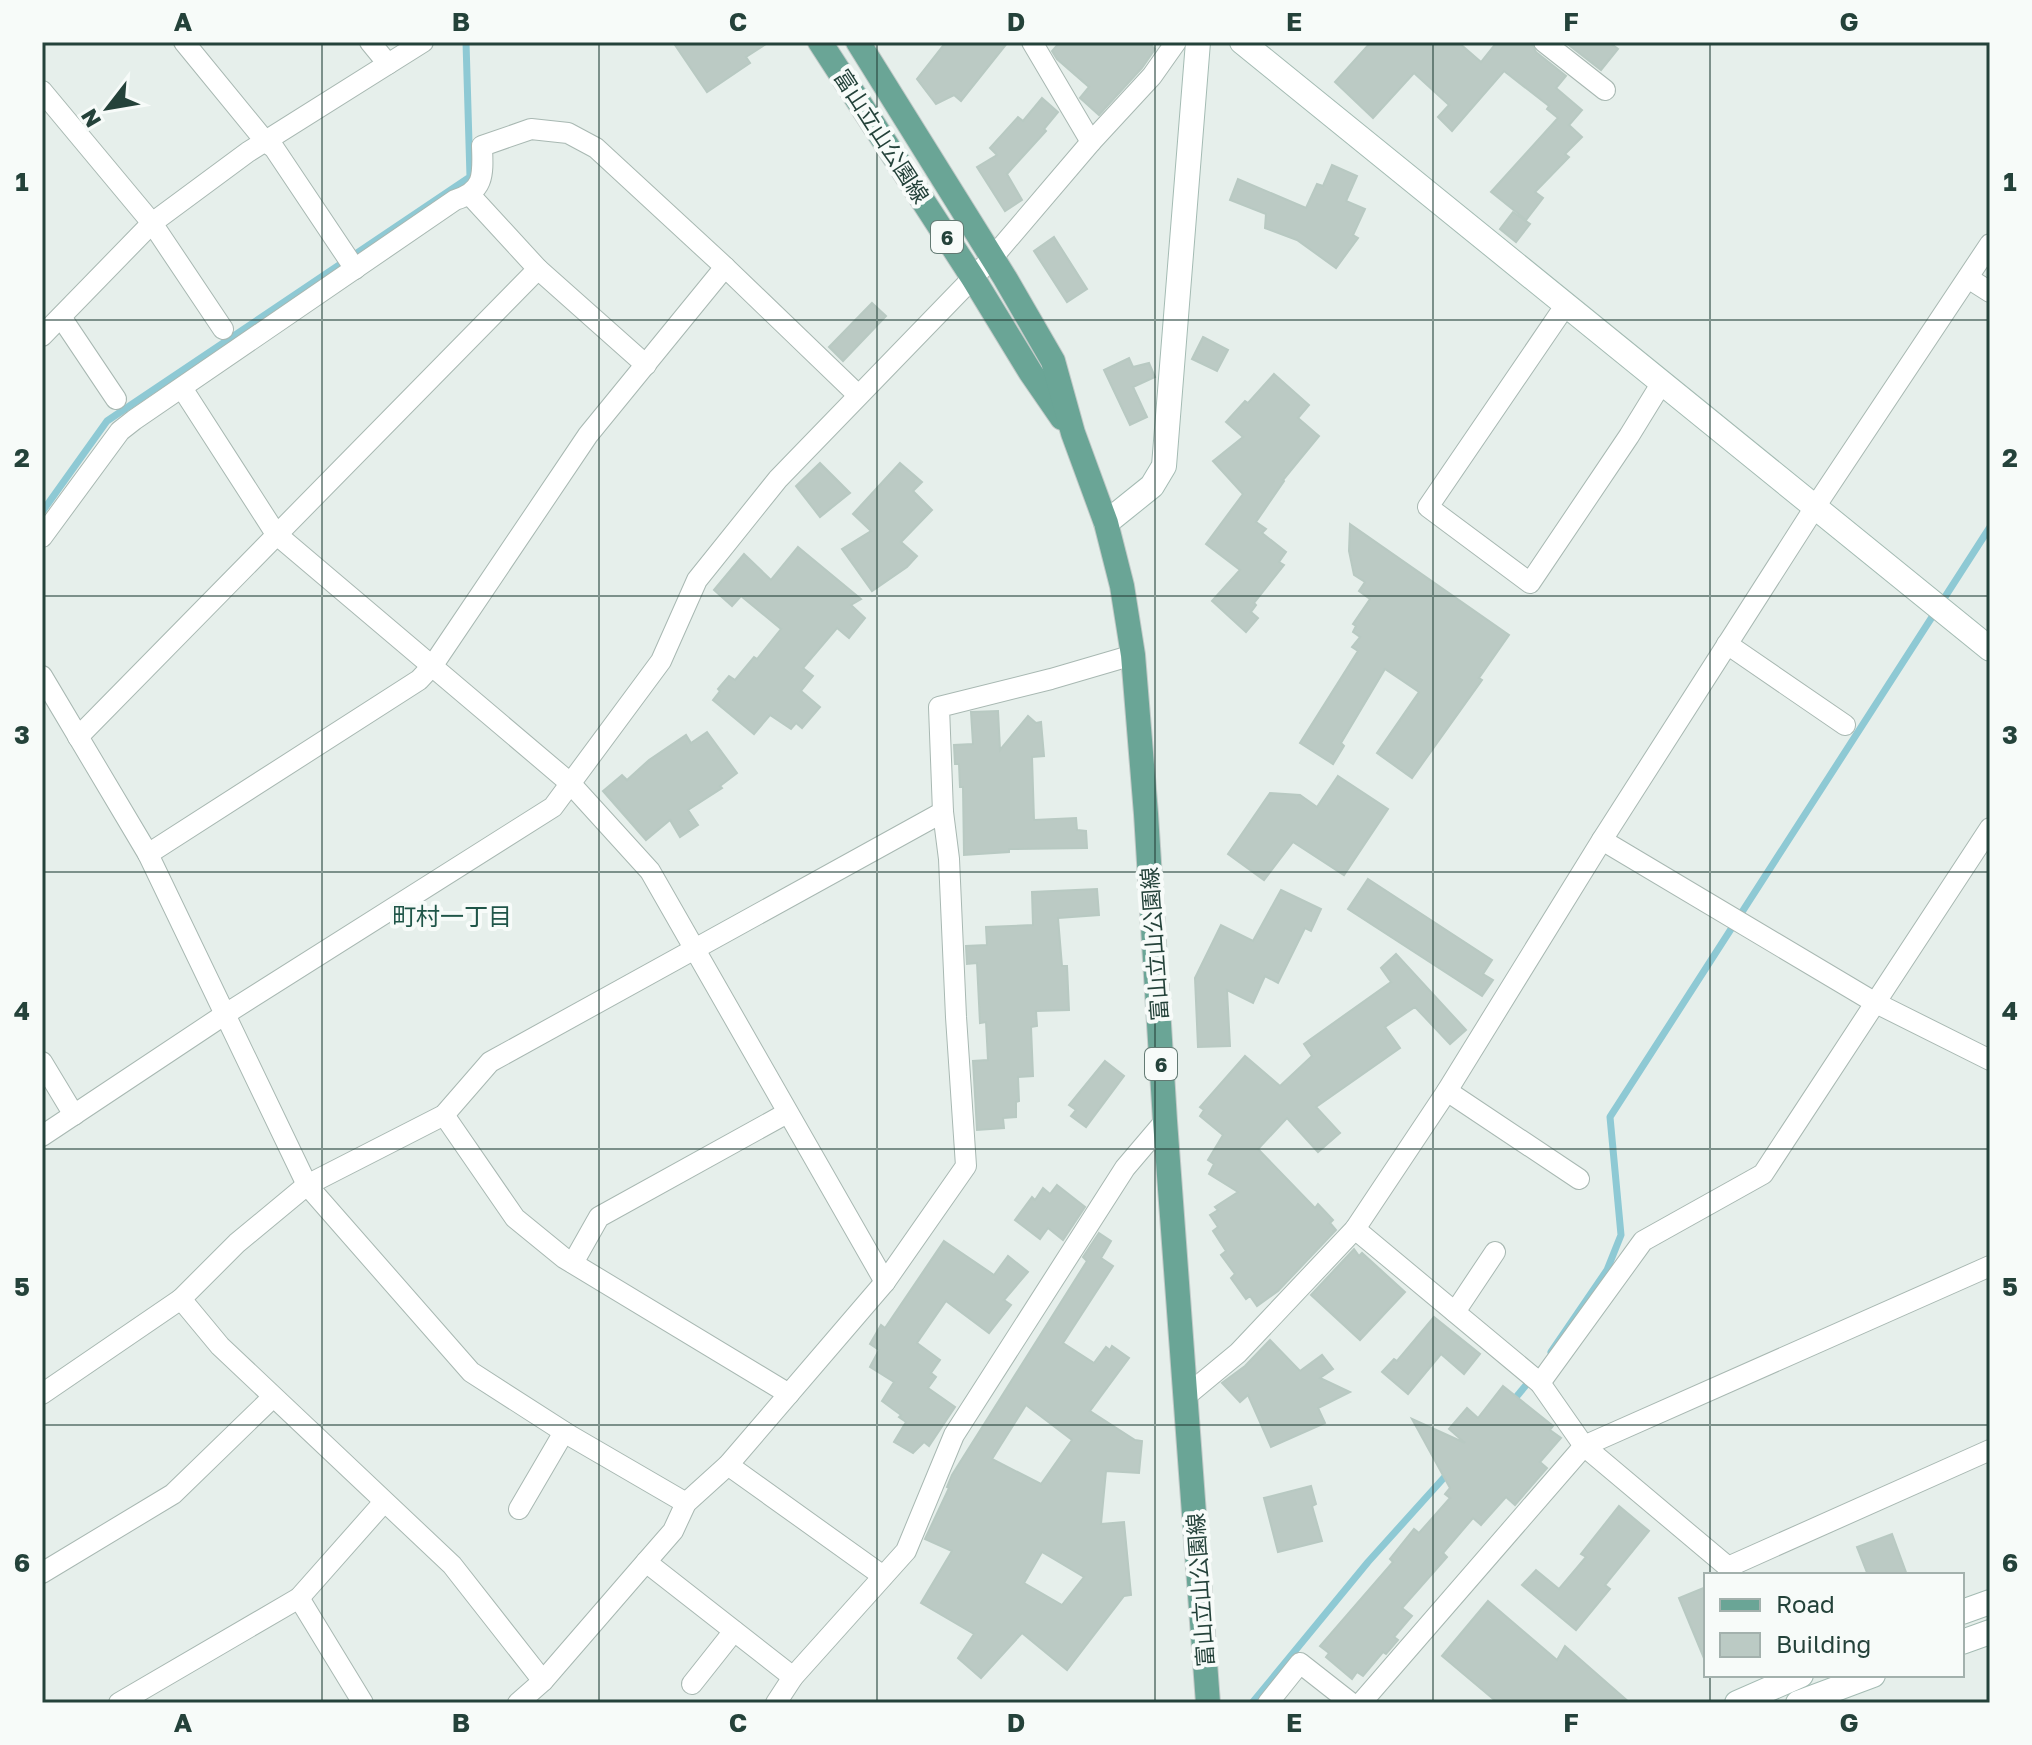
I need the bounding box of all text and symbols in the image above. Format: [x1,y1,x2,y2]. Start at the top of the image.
text: A [174,6,193,37]
text: B [452,6,470,37]
text: C [729,6,747,37]
text: D [1007,6,1025,37]
text: E [1286,6,1302,37]
text: F [1563,6,1579,37]
text: G [1839,6,1859,37]
street label: 富山立山公園線 [829,64,935,208]
north arrow [68,68,148,148]
text: N [75,104,106,133]
text: 1 [15,166,29,197]
text: 1 [2003,166,2017,197]
road number: 6 [931,221,963,253]
text: 2 [14,442,30,473]
text: 2 [2002,442,2018,473]
text: 3 [14,719,30,750]
text: 3 [2002,719,2018,750]
street label: 富山立山公園線 [1135,866,1173,1022]
district label: 町村一丁目 [392,901,512,930]
text: 4 [14,995,30,1026]
text: 4 [2002,995,2018,1026]
road number: 6 [1145,1048,1177,1080]
text: 5 [14,1271,30,1302]
text: 5 [2002,1271,2018,1302]
street label: 富山立山公園線 [1181,1512,1219,1668]
text: 6 [14,1547,30,1578]
text: 6 [2002,1547,2018,1578]
legend [1704,1573,1964,1677]
text: Road [1776,1589,1835,1618]
text: Building [1776,1629,1871,1658]
text: A [174,1707,193,1738]
text: B [452,1707,470,1738]
text: C [729,1707,747,1738]
text: D [1007,1707,1025,1738]
text: E [1286,1707,1302,1738]
text: F [1563,1707,1579,1738]
text: G [1839,1707,1859,1738]

